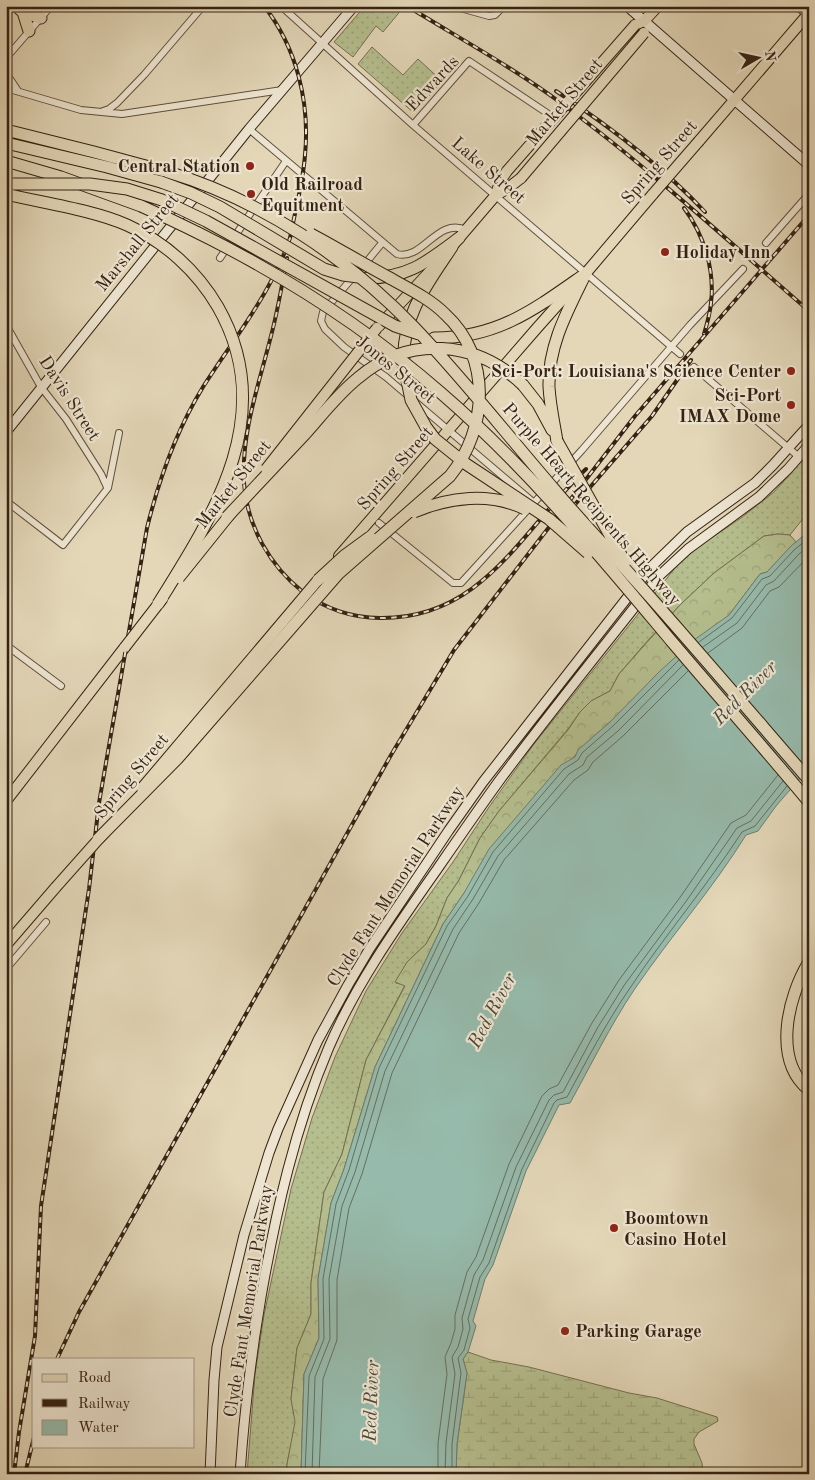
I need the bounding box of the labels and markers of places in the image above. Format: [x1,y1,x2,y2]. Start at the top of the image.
place label: Central Station [118,158,240,176]
marker: Central Station [244,160,256,172]
place label: Old Railroad Equitment [261,176,363,215]
marker: Old Railroad Equitment [245,188,257,200]
place label: Holiday Inn [675,244,771,262]
marker: Holiday Inn [659,246,671,258]
place label: Sci-Port: Louisiana's Science Center [491,363,781,381]
marker: Sci-Port: Louisiana's Science Center [785,365,797,377]
place label: Sci-Port IMAX Dome [679,387,781,426]
marker: Sci-Port IMAX Dome [785,399,797,411]
place label: Boomtown Casino Hotel [624,1210,727,1249]
marker: Boomtown Casino Hotel [608,1222,620,1234]
place label: Parking Garage [575,1323,702,1341]
marker: Parking Garage [559,1325,571,1337]

